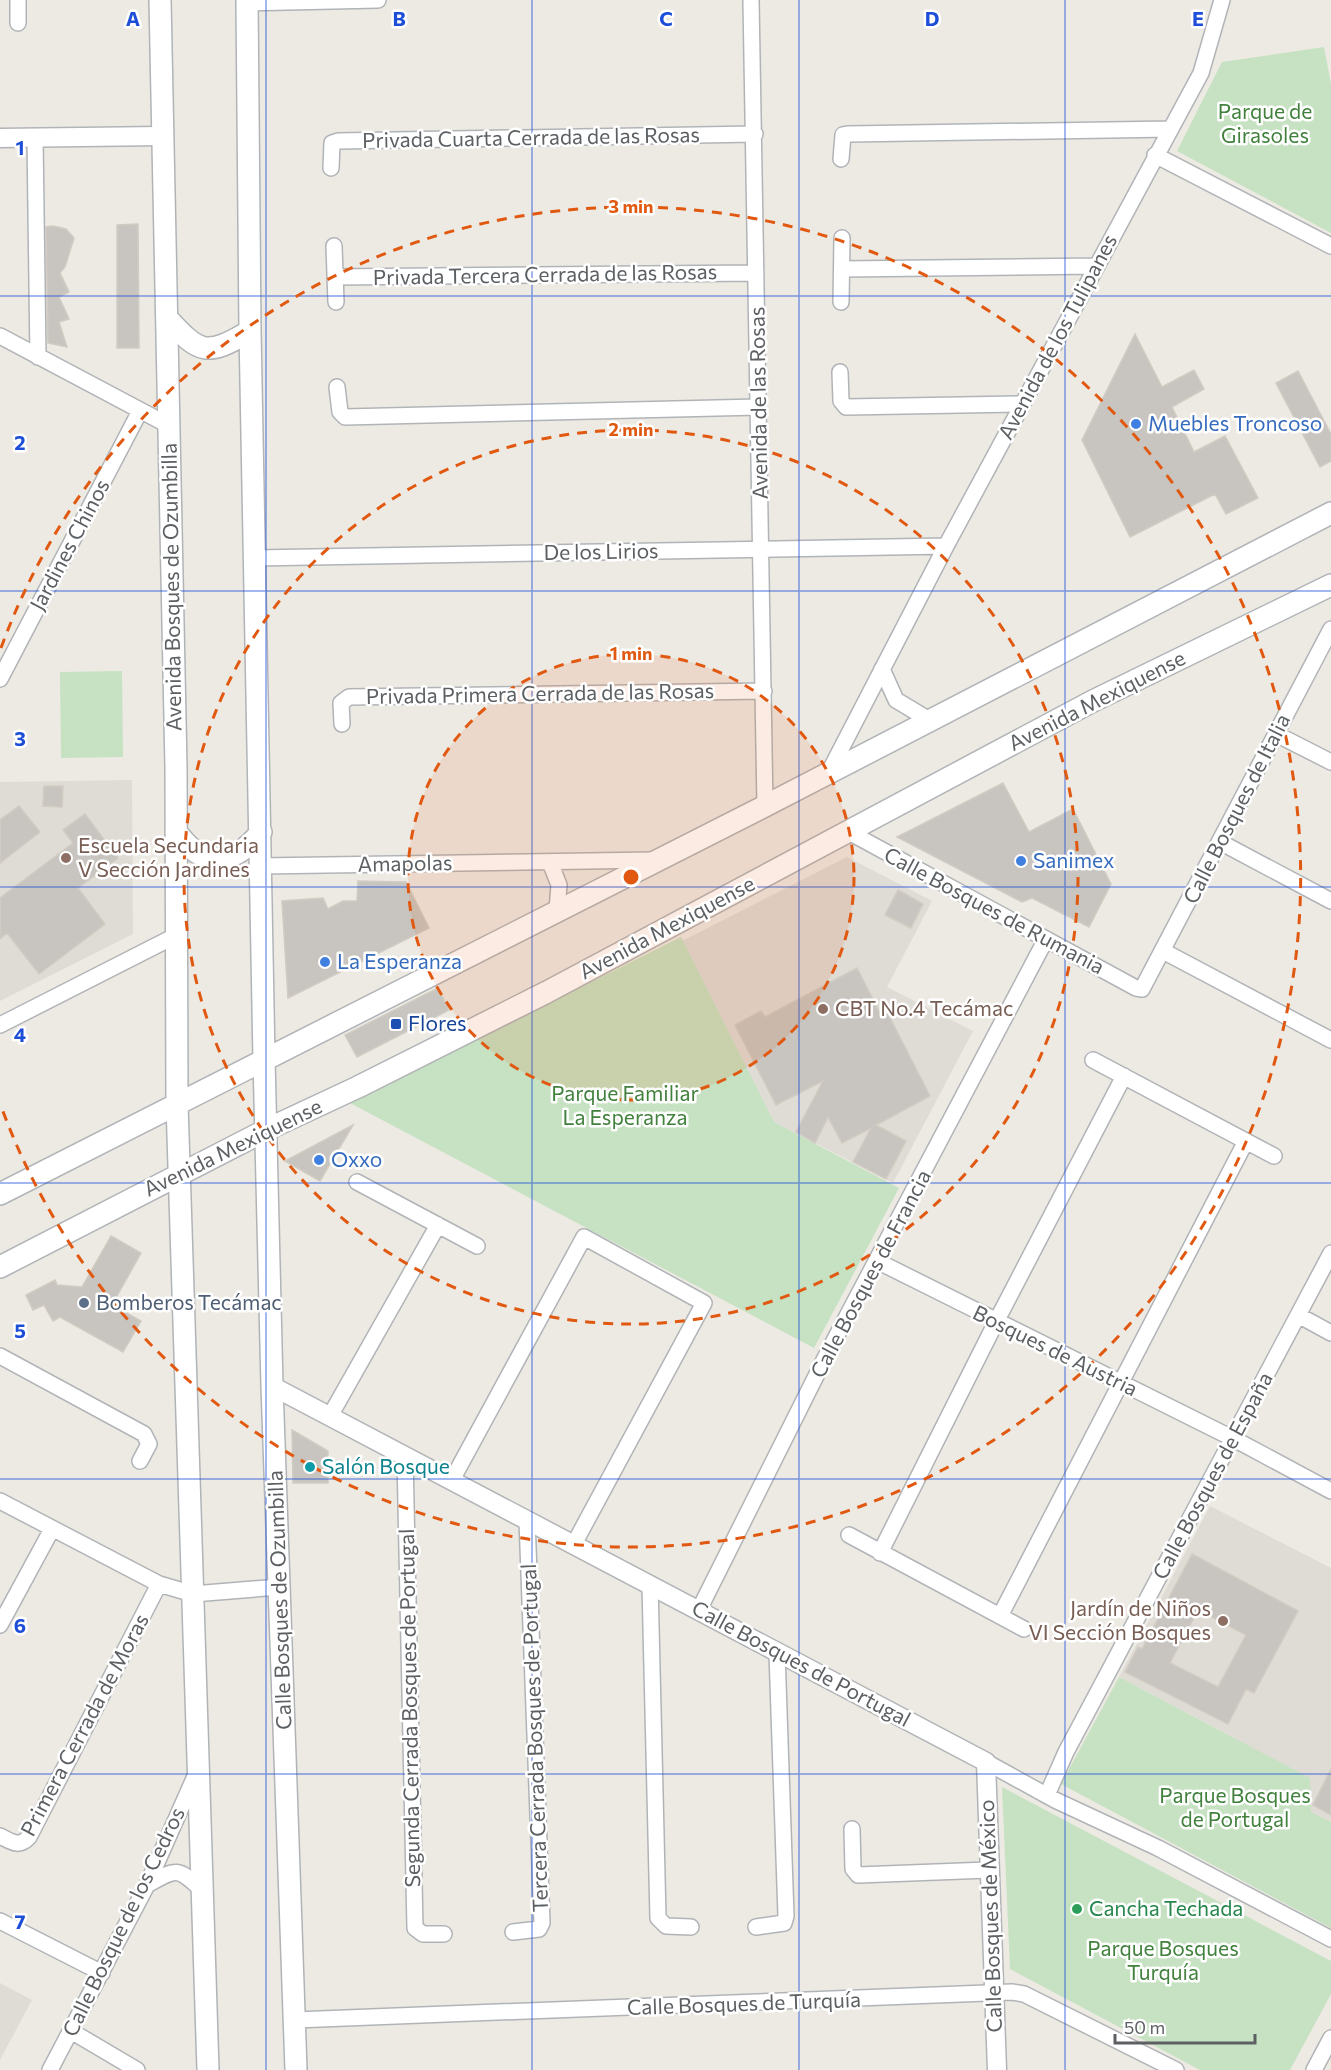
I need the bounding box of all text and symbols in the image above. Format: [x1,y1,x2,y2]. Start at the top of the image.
text: A [126,6,140,30]
text: B [392,6,406,30]
text: C [659,6,673,30]
text: D [925,6,939,30]
text: E [1192,6,1204,30]
park label: Parque de Girasoles [1218,98,1312,147]
street label: Privada Cuarta Cerrada de las Rosas [362,121,700,152]
text: 1 [15,135,25,159]
text: 3 min [608,195,654,217]
street label: Avenida de los Tulipanes [992,230,1121,443]
street label: Privada Tercera Cerrada de las Rosas [373,258,717,289]
street label: Avenida de las Rosas [743,306,772,500]
place label: Muebles Troncoso [1148,410,1322,435]
marker: Muebles Troncoso [1129,417,1143,431]
text: 2 min [609,418,653,440]
text: 2 [14,430,26,454]
street label: Avenida Bosques de Ozumbilla [155,443,186,731]
street label: Jardines Chinos [24,474,114,614]
street label: De los Lirios [543,537,659,564]
text: 1 min [610,642,652,664]
street label: Avenida Mexiquense [1004,644,1189,755]
street label: Privada Primera Cerrada de las Rosas [366,677,714,708]
street label: Calle Bosques de Italia [1177,709,1294,907]
text: 3 [14,726,26,750]
place label: Escuela Secundaria V Sección Jardines [78,832,259,881]
street label: Calle Bosques de Rumania [880,841,1109,978]
place label: Sanimex [1033,847,1114,872]
street label: Amapolas [357,849,453,876]
marker: Escuela Secundaria V Sección Jardines [59,851,73,865]
marker: Sanimex [1014,854,1028,868]
centre of rings [621,867,641,887]
street label: Avenida Mexiquense [574,870,758,984]
place label: La Esperanza [337,948,462,973]
marker: La Esperanza [318,955,332,969]
place label: CBT No.4 Tecámac [835,995,1013,1020]
marker: CBT No.4 Tecámac [816,1002,830,1016]
place label: Flores [408,1010,467,1035]
marker: Flores [389,1017,403,1031]
text: 4 [14,1022,26,1046]
park label: Parque Familiar La Esperanza [551,1080,699,1129]
street label: Avenida Mexiquense [139,1093,326,1201]
place label: Oxxo [331,1146,382,1171]
marker: Oxxo [312,1153,326,1167]
street label: Calle Bosques de Francia [804,1165,935,1382]
place label: Bomberos Tecámac [96,1289,282,1314]
marker: Bomberos Tecámac [77,1296,91,1310]
street label: Bosques de Austria [969,1299,1142,1400]
text: 5 [14,1318,26,1342]
street label: Calle Bosques de España [1146,1368,1277,1583]
place label: Salón Bosque [322,1453,450,1478]
marker: Salón Bosque [303,1460,317,1474]
street label: Calle Bosques de Ozumbilla [261,1470,296,1730]
street label: Segunda Cerrada Bosques de Portugal [393,1528,424,1888]
street label: Tercera Cerrada Bosques de Portugal [515,1563,552,1913]
street label: Calle Bosques de Portugal [688,1594,915,1731]
place label: Jardín de Niños VI Sección Bosques [1028,1595,1211,1644]
street label: Primera Cerrada de Moras [14,1609,153,1840]
text: 6 [14,1613,26,1637]
marker: Jardín de Niños VI Sección Bosques [1216,1614,1230,1628]
park label: Parque Bosques de Portugal [1159,1782,1311,1831]
street label: Calle Bosques de México [973,1799,1006,2033]
street label: Calle Bosque de los Cedros [56,1803,189,2040]
place label: Cancha Techada [1089,1895,1243,1920]
marker: Cancha Techada [1070,1902,1084,1916]
text: 7 [15,1909,26,1933]
park label: Parque Bosques Turquía [1087,1935,1239,1984]
street label: Calle Bosques de Turquía [626,1986,861,2019]
scale bar [1115,2007,1254,2045]
text: 50 m [1124,2016,1165,2038]

